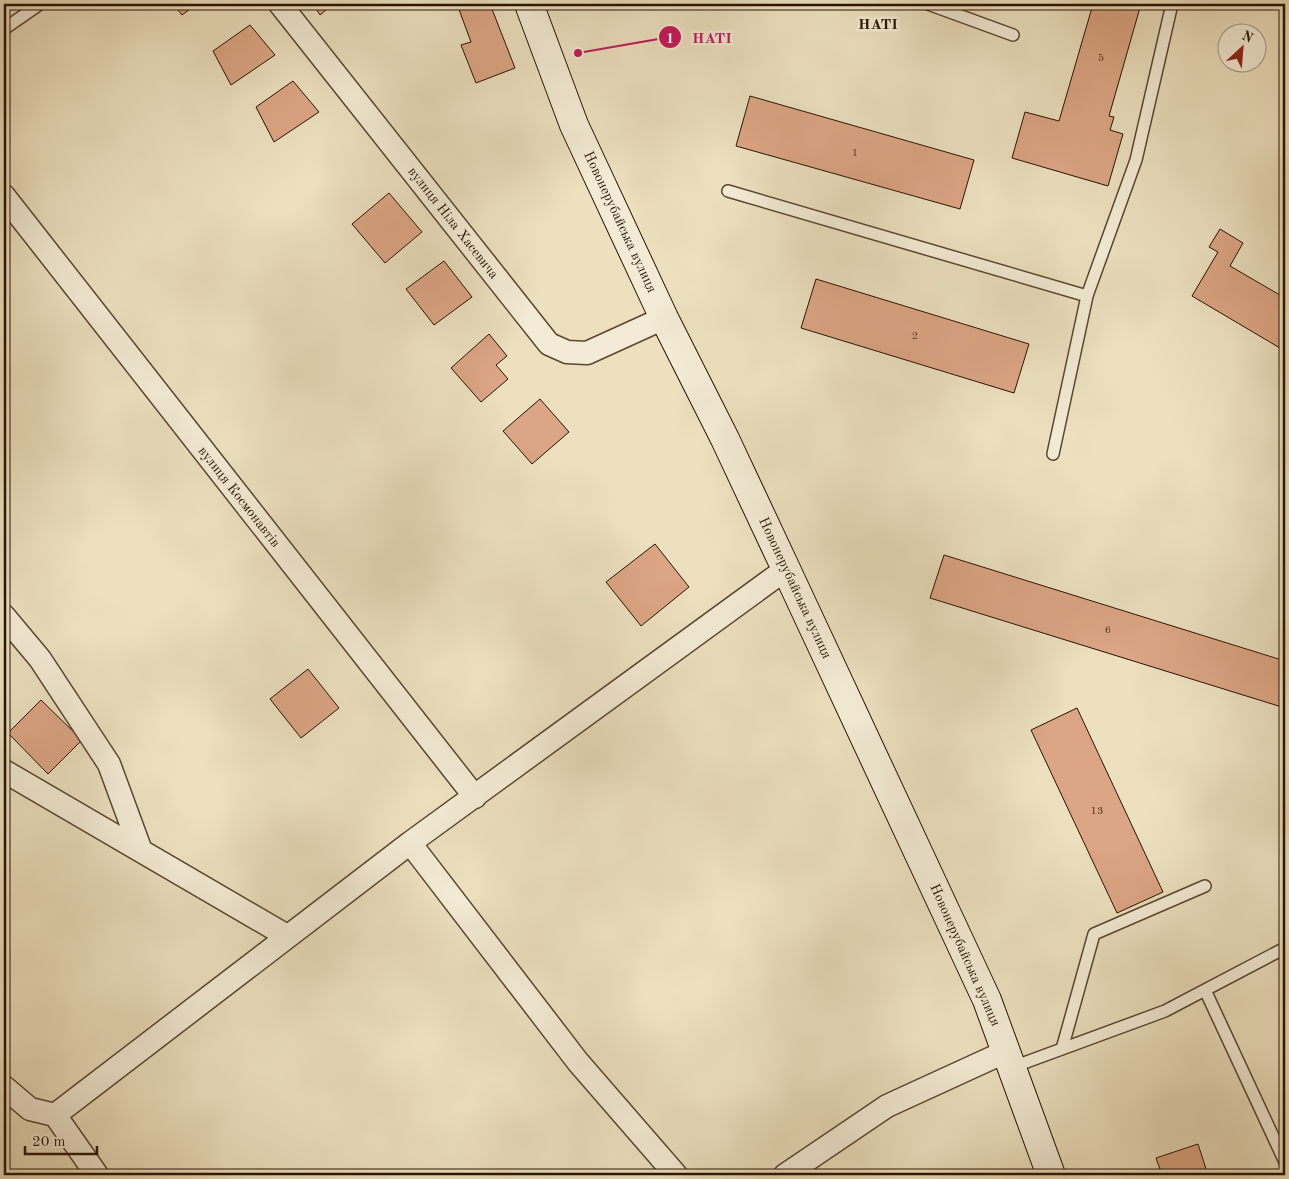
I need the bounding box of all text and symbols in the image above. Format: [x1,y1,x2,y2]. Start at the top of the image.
district label: НАТІ [858,18,898,33]
callout: НАТІ [657,22,742,52]
north arrow [1216,22,1266,72]
text: N [1239,29,1255,46]
text: 1 [666,32,674,47]
text: НАТІ [692,32,732,47]
house number: 5 [1098,53,1104,64]
house number: 1 [852,148,858,159]
street label: Новонерубайська вулиця [581,149,659,295]
street label: вулиця Ніла Хасевича [405,164,501,282]
house number: 2 [912,331,918,342]
street label: вулиця Космонавтів [195,444,283,550]
street label: Новонерубайська вулиця [756,515,834,661]
house number: 6 [1105,625,1111,636]
house number: 13 [1091,806,1103,817]
street label: Новонерубайська вулиця [927,882,1003,1028]
scale bar [25,1124,98,1156]
text: 20 m [32,1135,66,1150]

